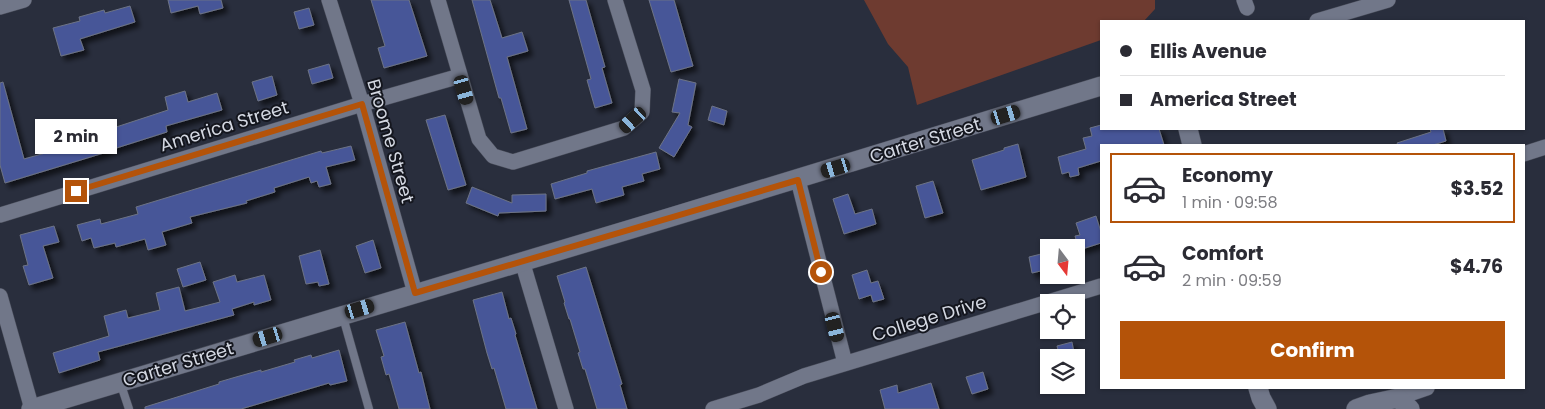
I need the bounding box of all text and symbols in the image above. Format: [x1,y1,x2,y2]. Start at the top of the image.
text: Ellis Avenue [1150,38,1267,65]
car [452,74,475,106]
street label: Broome Street [361,76,421,206]
text: America Street [1150,86,1297,113]
street label: America Street [156,95,292,157]
car [989,103,1022,127]
car [616,104,649,136]
street label: Carter Street [866,111,984,169]
callout: 2 min [35,119,117,154]
text: 2 min [54,125,98,148]
car [819,156,852,180]
text: Economy [1182,162,1273,189]
icon: car [1122,166,1167,211]
text: $3.52 [1450,175,1503,202]
route end [65,180,87,202]
text: 1 min · 09:58 [1182,191,1278,214]
north arrow [1040,239,1085,284]
map controls [1040,239,1085,394]
text: Comfort [1182,240,1264,267]
icon: car [1122,244,1167,289]
text: $4.76 [1450,253,1503,280]
route start [810,261,832,283]
text: 2 min · 09:59 [1182,269,1282,292]
street label: College Drive [869,289,989,347]
button: locate [1040,294,1085,339]
car [343,297,376,321]
car [824,311,845,343]
button: Confirm [1120,321,1505,379]
car [251,325,284,349]
street label: Carter Street [119,335,237,393]
button: layers [1040,349,1085,394]

